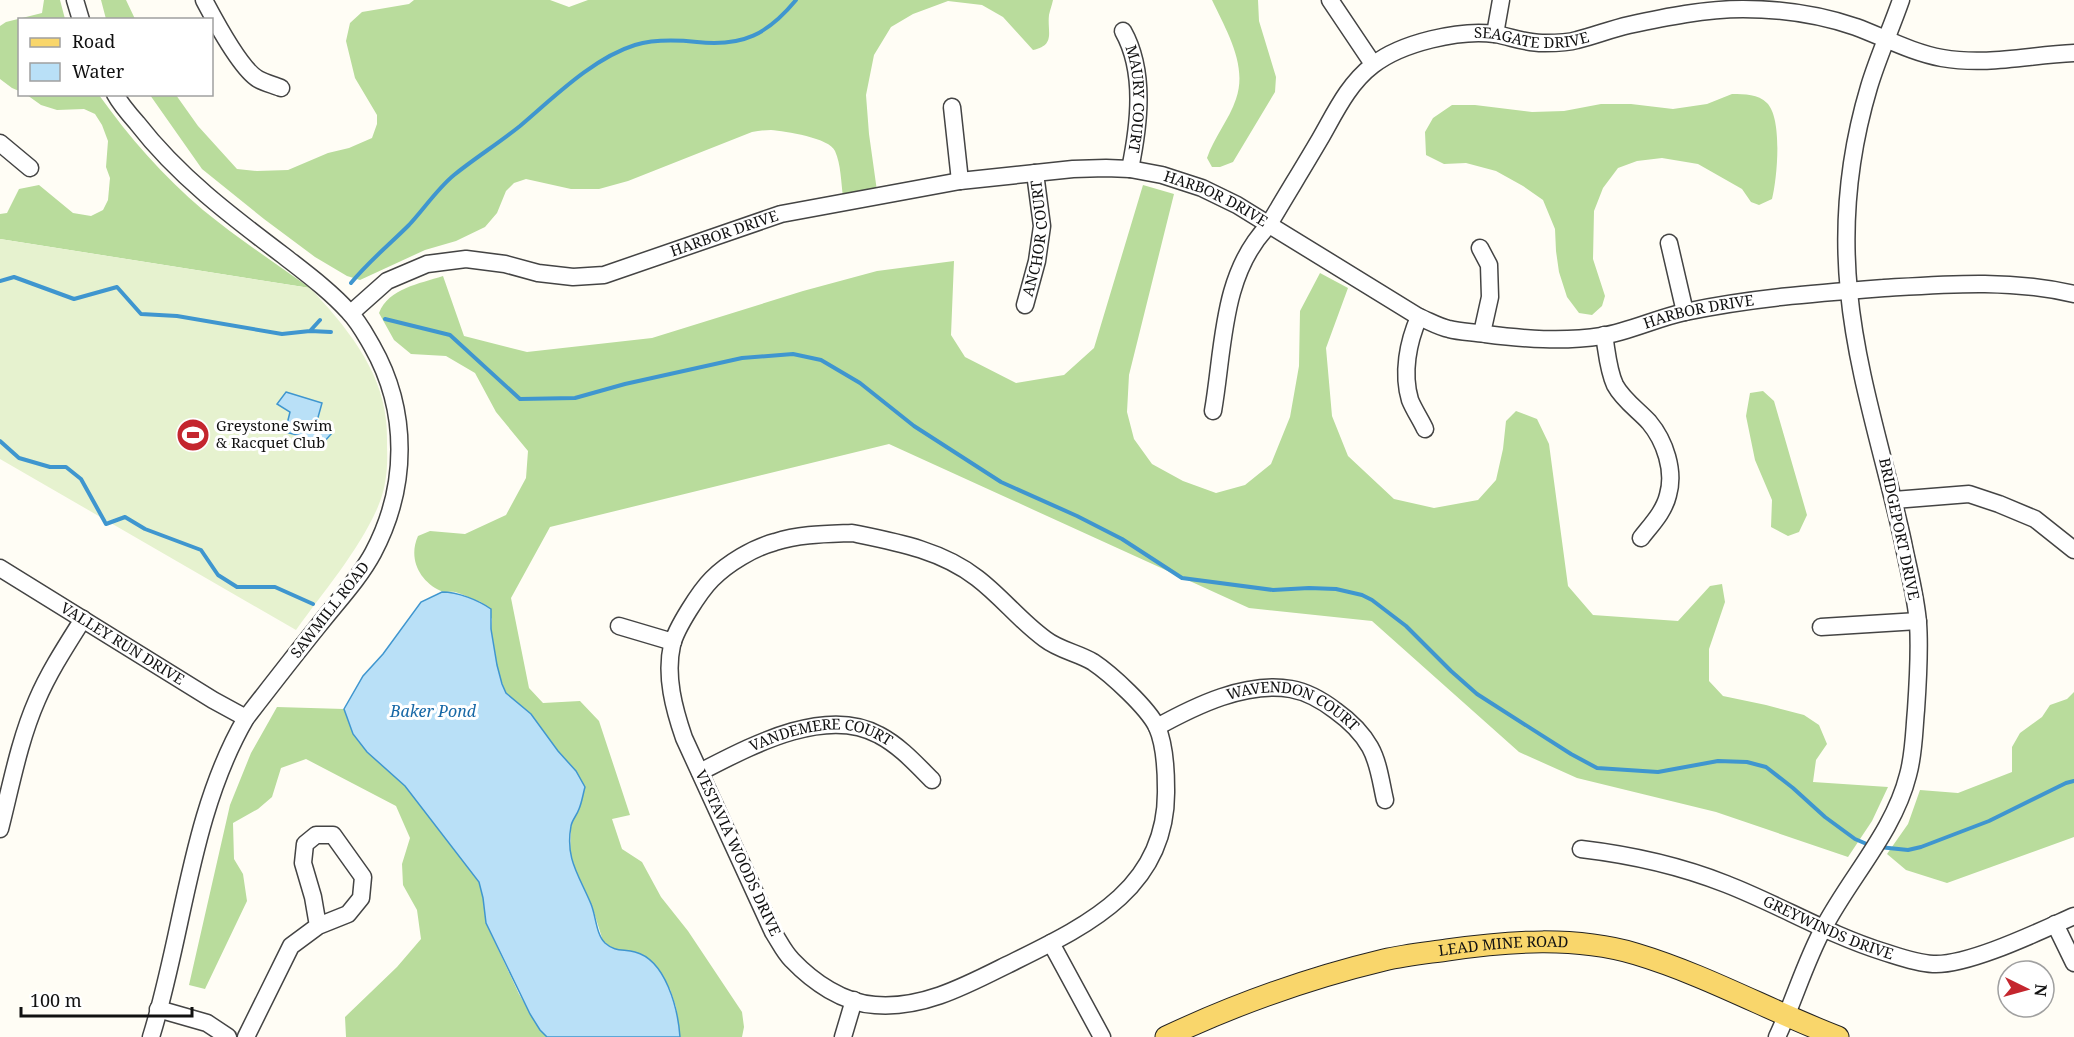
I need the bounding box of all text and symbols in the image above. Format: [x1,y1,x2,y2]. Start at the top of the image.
legend [18,18,213,96]
street label: SEAGATE DRIVE [1474,22,1591,52]
text: Road [72,29,115,53]
street label: MAURY COURT [1121,42,1150,154]
text: Water [72,59,125,83]
street label: HARBOR DRIVE [1161,165,1272,231]
street label: ANCHOR COURT [1017,179,1051,299]
street label: HARBOR DRIVE [667,205,781,260]
street label: HARBOR DRIVE [1640,289,1755,333]
place label: Greystone Swim & Racquet Club [216,415,333,452]
sports icon: Greystone Swim & Racquet Club [175,417,211,453]
street label: BRIDGEPORT DRIVE [1875,456,1925,602]
street label: SAWMILL ROAD [285,557,373,662]
street label: VALLEY RUN DRIVE [57,597,189,689]
street label: WAVENDON COURT [1224,676,1364,735]
water label: Baker Pond [389,700,477,722]
text: VANDEMERE COURT [746,714,897,755]
street label: VANDEMERE COURT [746,738,894,758]
street label: VESTAVIA WOODS DRIVE [691,766,786,939]
street label: GREYWINDS DRIVE [1760,890,1896,963]
street label: LEAD MINE ROAD [1437,931,1569,960]
north arrow [1996,959,2056,1019]
scale bar [21,980,192,1018]
text: N [2029,983,2052,998]
text: 100 m [30,988,82,1012]

